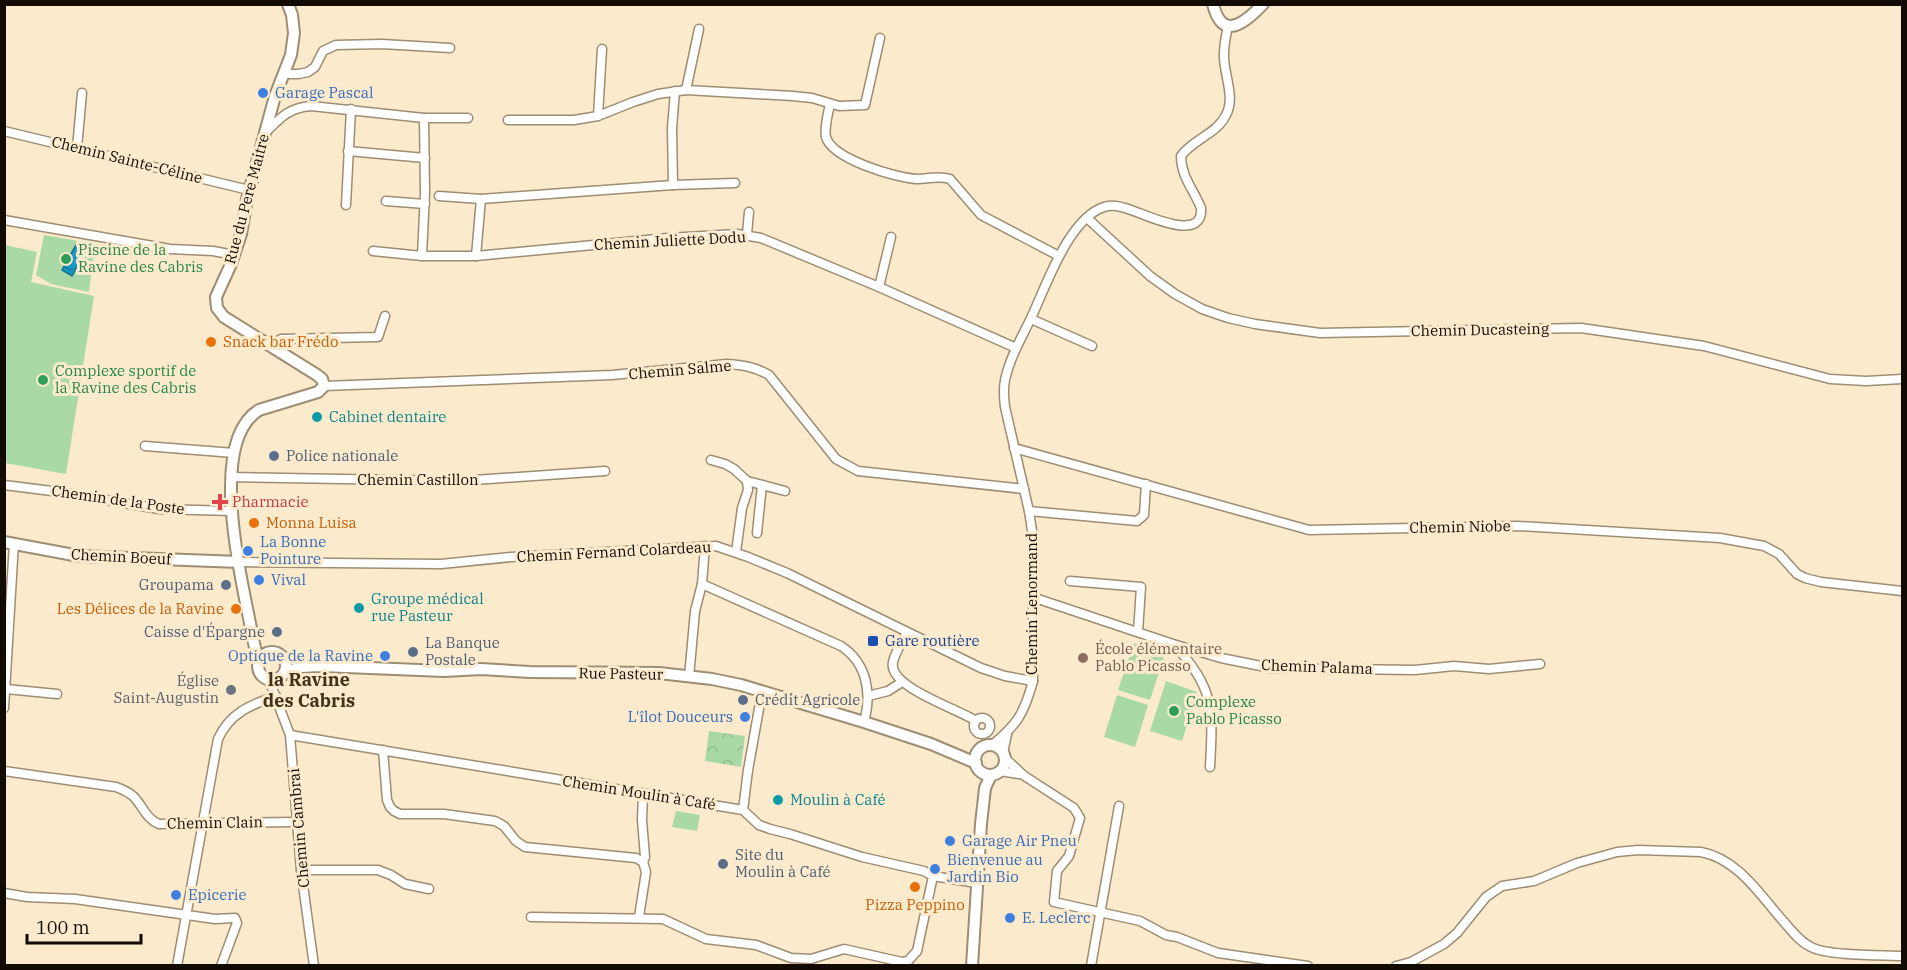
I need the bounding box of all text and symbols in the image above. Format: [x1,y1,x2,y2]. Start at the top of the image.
place label: Garage Pascal [275,83,374,102]
marker: Garage Pascal [256,86,270,100]
street label: Chemin Sainte-Céline [50,132,204,187]
street label: Rue du Pere Maitre [220,132,273,266]
street label: Chemin Juliette Dodu [594,227,746,254]
place label: Piscine de la Ravine des Cabris [78,240,203,276]
marker: Piscine de la Ravine des Cabris [59,252,73,266]
street label: Chemin Ducasteing [1411,319,1549,340]
place label: Snack bar Frédo [223,332,338,351]
marker: Snack bar Frédo [204,335,218,349]
street label: Chemin Salme [628,356,732,383]
place label: Complexe sportif de la Ravine des Cabris [55,361,196,397]
marker: Complexe sportif de la Ravine des Cabris [36,373,50,387]
place label: Cabinet dentaire [329,407,446,426]
marker: Cabinet dentaire [310,410,324,424]
place label: Police nationale [286,446,398,465]
marker: Police nationale [267,449,281,463]
street label: Chemin Castillon [357,470,479,489]
street label: Chemin de la Poste [50,481,186,518]
place label: Pharmacie [232,492,309,511]
marker: Pharmacie [213,495,227,509]
place label: Monna Luisa [266,513,357,532]
marker: Monna Luisa [247,516,261,530]
street label: Chemin Niobe [1409,516,1511,537]
place label: La Bonne Pointure [260,532,326,568]
street label: Chemin Lenormand [1022,533,1041,675]
street label: Chemin Fernand Colardeau [516,537,712,566]
street label: Chemin Boeuf [70,544,172,569]
marker: La Bonne Pointure [241,544,255,558]
place label: Vival [271,570,306,589]
marker: Vival [252,573,266,587]
place label: Groupama [139,575,214,594]
marker: Groupama [219,578,233,592]
place label: Groupe médical rue Pasteur [371,589,484,625]
place label: Les Délices de la Ravine [57,599,224,618]
marker: Groupe médical rue Pasteur [352,601,366,615]
marker: Les Délices de la Ravine [229,602,243,616]
place label: Caisse d'Épargne [144,622,265,641]
marker: Caisse d'Épargne [270,625,284,639]
place label: Gare routière [885,631,979,650]
place label: La Banque Postale [425,633,500,669]
marker: Gare routière [866,634,880,648]
place label: École élémentaire Pablo Picasso [1095,639,1222,675]
marker: La Banque Postale [406,645,420,659]
place label: Optique de la Ravine [228,646,373,665]
marker: Optique de la Ravine [378,649,392,663]
marker: École élémentaire Pablo Picasso [1076,651,1090,665]
street label: Chemin Palama [1261,655,1373,678]
street label: Rue Pasteur [579,663,664,684]
district label: la Ravine des Cabris [263,668,355,712]
place label: Église Saint-Augustin [114,671,219,707]
marker: Église Saint-Augustin [224,683,238,697]
place label: Crédit Agricole [755,690,860,709]
place label: Complexe Pablo Picasso [1186,692,1282,728]
marker: Crédit Agricole [736,693,750,707]
marker: Complexe Pablo Picasso [1167,704,1181,718]
place label: L'îlot Douceurs [628,707,733,726]
marker: L'îlot Douceurs [738,710,752,724]
street label: Chemin Cambrai [284,767,313,889]
street label: Chemin Moulin à Café [561,771,717,814]
place label: Moulin à Café [790,790,886,809]
marker: Moulin à Café [771,793,785,807]
street label: Chemin Clain [167,812,264,833]
place label: Garage Air Pneu [962,831,1077,850]
marker: Garage Air Pneu [943,834,957,848]
place label: Site du Moulin à Café [735,845,831,881]
place label: Bienvenue au Jardin Bio [947,850,1043,886]
marker: Site du Moulin à Café [716,857,730,871]
marker: Bienvenue au Jardin Bio [928,862,942,876]
marker: Pizza Peppino [908,880,922,894]
place label: Epicerie [188,885,247,904]
marker: Epicerie [169,888,183,902]
place label: Pizza Peppino [865,895,965,914]
scale bar [27,907,141,945]
place label: E. Leclerc [1022,908,1091,927]
marker: E. Leclerc [1003,911,1017,925]
text: 100 m [36,916,90,939]

